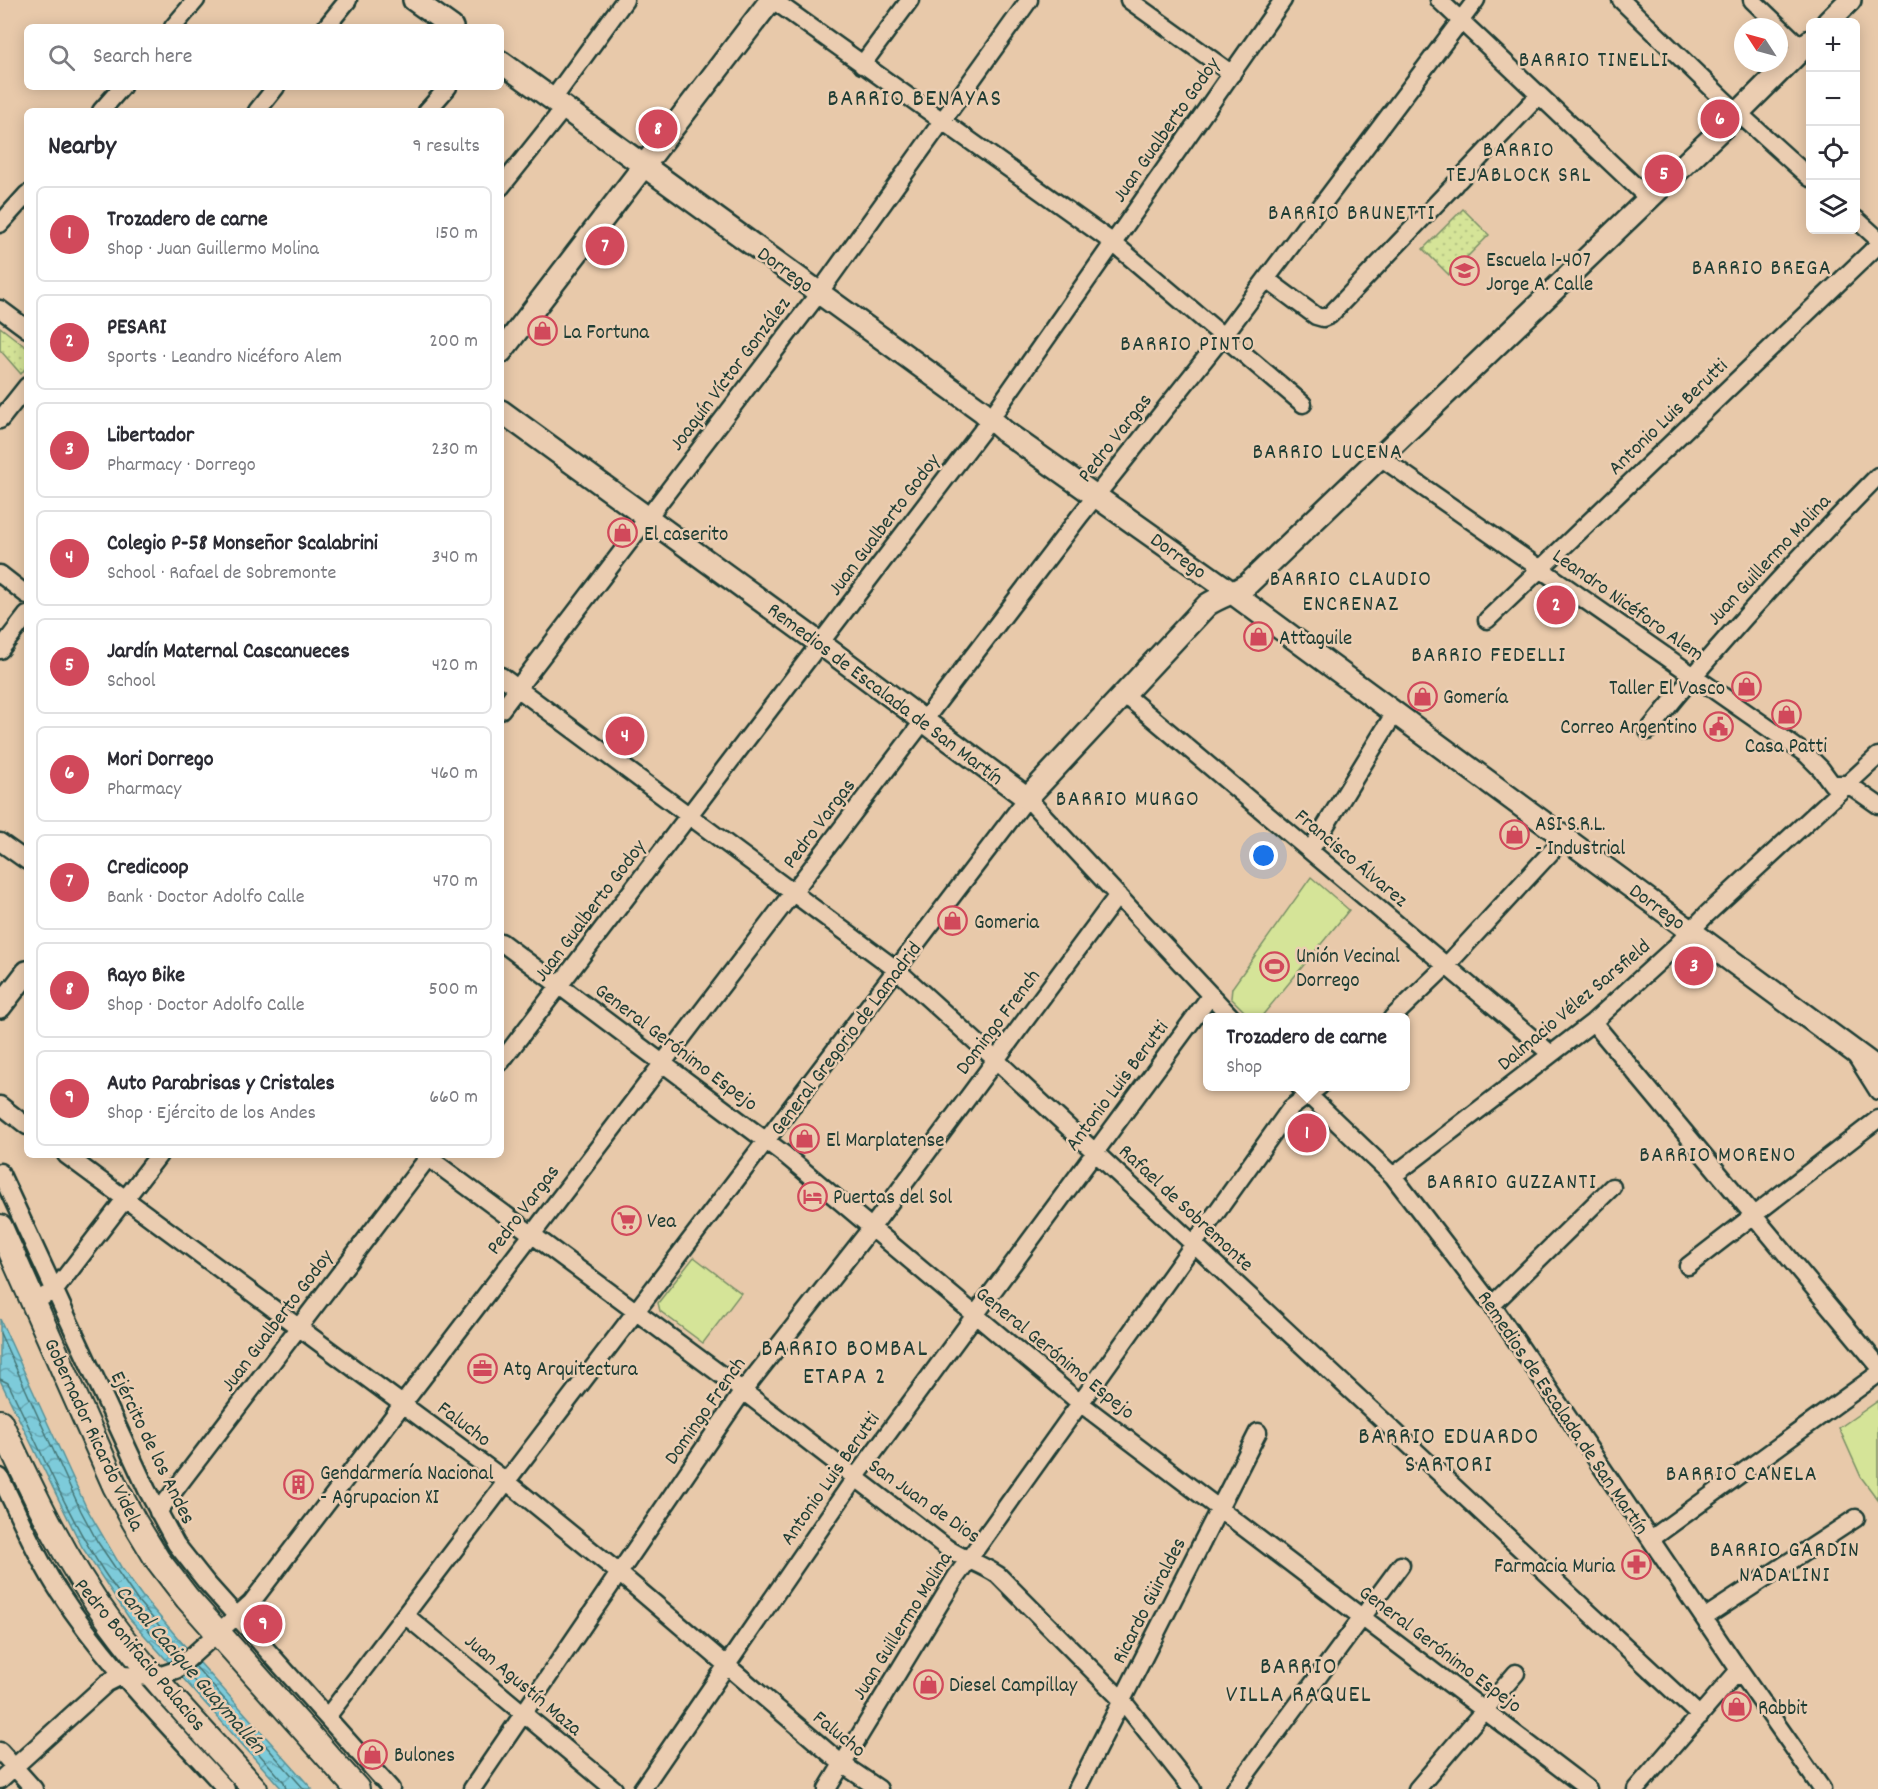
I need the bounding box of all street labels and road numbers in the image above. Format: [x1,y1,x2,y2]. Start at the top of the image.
street label: Juan Gualberto Godoy [1106,52,1229,209]
street label: Dorrego [750,241,819,302]
street label: Joaquín Víctor González [663,291,799,458]
street label: Antonio Luis Berutti [1602,353,1736,483]
street label: Pedro Vargas [1072,388,1161,490]
street label: Juan Gualberto Godoy [822,448,949,603]
street label: Juan Guillermo Molina [1701,488,1840,634]
street label: Dorrego [1143,527,1212,588]
street label: Leandro Nicéforo Alem [1545,543,1709,670]
street label: Remedios de Escalada de San Martín [760,597,1008,794]
street label: Pedro Vargas [776,773,864,876]
street label: Francisco Álvarez [1287,803,1413,916]
street label: Juan Gualberto Godoy [528,834,655,989]
street label: Dorrego [1622,878,1691,939]
street label: Dalmacio Vélez Sarsfield [1492,933,1658,1080]
street label: General Gregorio de Lamadrid [764,936,930,1143]
street label: Domingo French [950,964,1049,1082]
street label: General Gerónimo Espejo [587,977,763,1120]
street label: Antonio Luis Berutti [1059,1015,1178,1158]
street label: Rafael de Sobremonte [1111,1138,1259,1280]
street label: Pedro Vargas [480,1159,568,1262]
street label: Juan Gualberto Godoy [215,1244,342,1399]
street label: General Gerónimo Espejo [968,1281,1140,1428]
street label: Remedios de Escalada de San Martín [1468,1286,1655,1542]
street label: Gobernador Ricardo Videla [34,1334,151,1538]
street label: Domingo French [658,1352,755,1472]
street label: Ejército de los Andes [101,1367,201,1530]
street label: Falucho [430,1395,496,1456]
street label: Antonio Luis Berutti [774,1407,889,1552]
street label: San Juan de Dios [861,1452,986,1552]
street label: Ricardo Güiraldes [1106,1533,1195,1670]
street label: Juan Guillermo Molina [846,1546,962,1707]
street label: Pedro Bonifacio Palacios [66,1573,212,1739]
street label: General Gerónimo Espejo [1351,1579,1527,1722]
street label: Juan Agustín Maza [457,1628,588,1745]
street label: Falucho [805,1705,871,1766]

